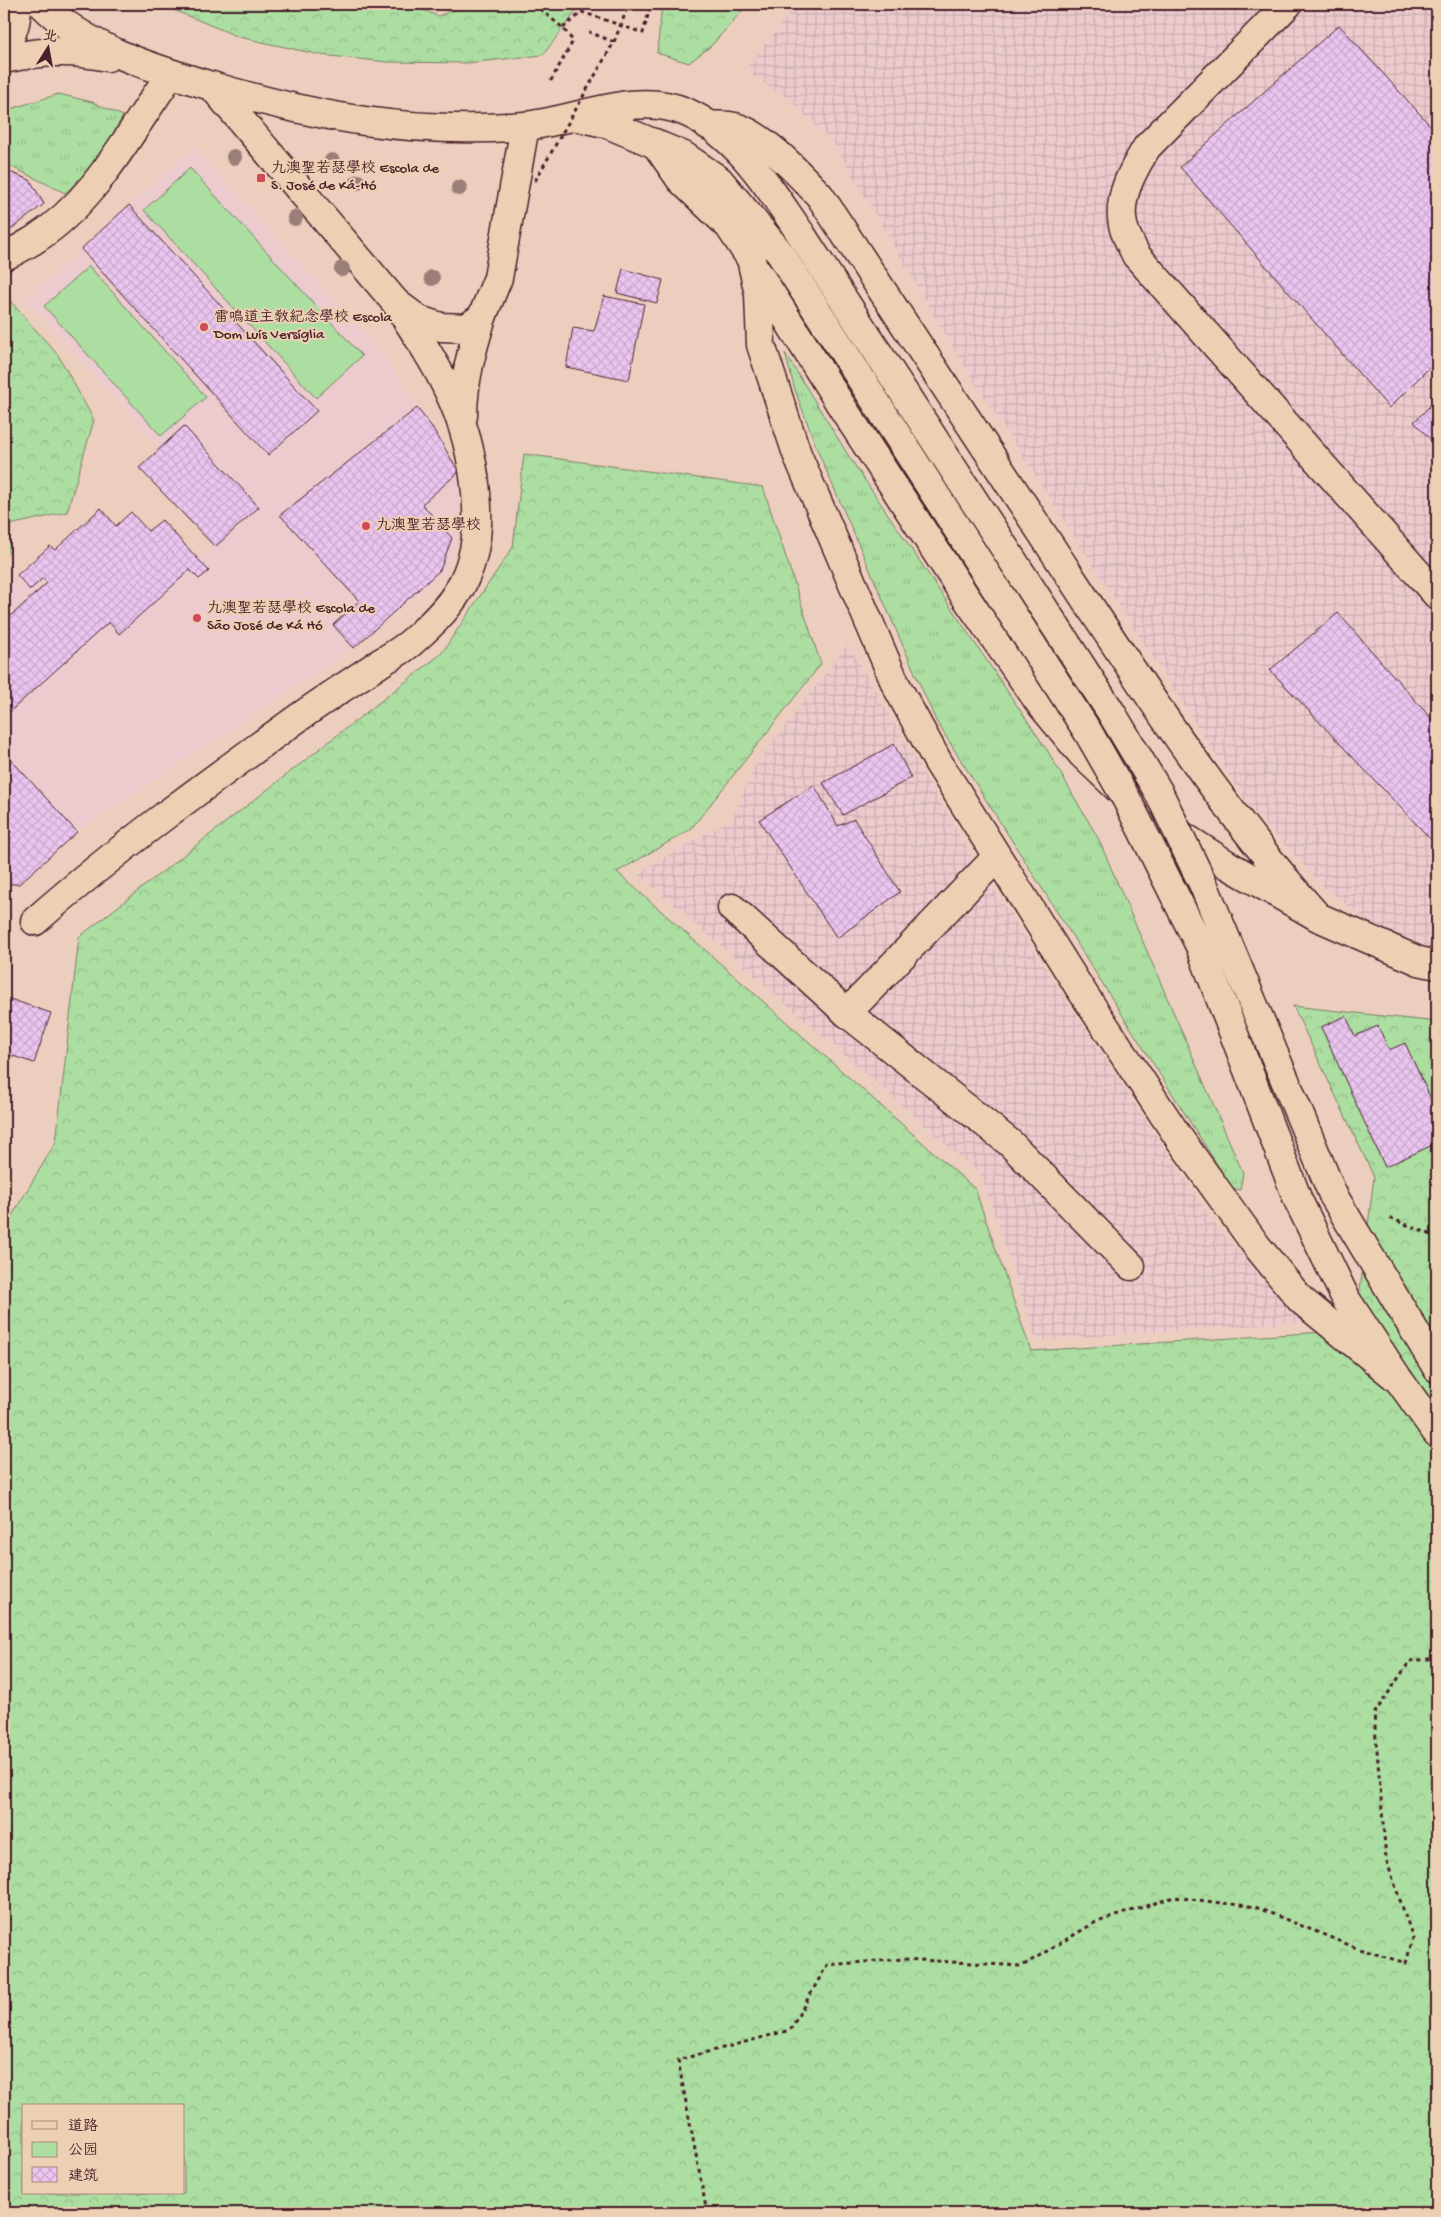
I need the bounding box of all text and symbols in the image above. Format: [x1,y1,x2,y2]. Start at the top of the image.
north arrow [22,22,72,72]
text: 北 [42,28,58,47]
place label: 九澳聖若瑟學校 Escola de S. José de Ká-Hó [271,159,439,195]
marker: 九澳聖若瑟學校 Escola de S. José de Ká-Hó [255,172,267,184]
place label: 雷鳴道主教紀念學校 Escola Dom Luís Versíglia [213,308,393,344]
marker: 雷鳴道主教紀念學校 Escola Dom Luís Versíglia [198,321,210,333]
place label: 九澳聖若瑟學校 [376,516,481,535]
marker: 九澳聖若瑟學校 [360,520,372,532]
place label: 九澳聖若瑟學校 Escola de São José de Ká Hó [207,599,375,635]
marker: 九澳聖若瑟學校 Escola de São José de Ká Hó [191,612,203,624]
legend [22,2104,185,2194]
text: 道路 [68,2118,98,2136]
text: 公园 [68,2142,98,2160]
text: 建筑 [68,2168,98,2186]

